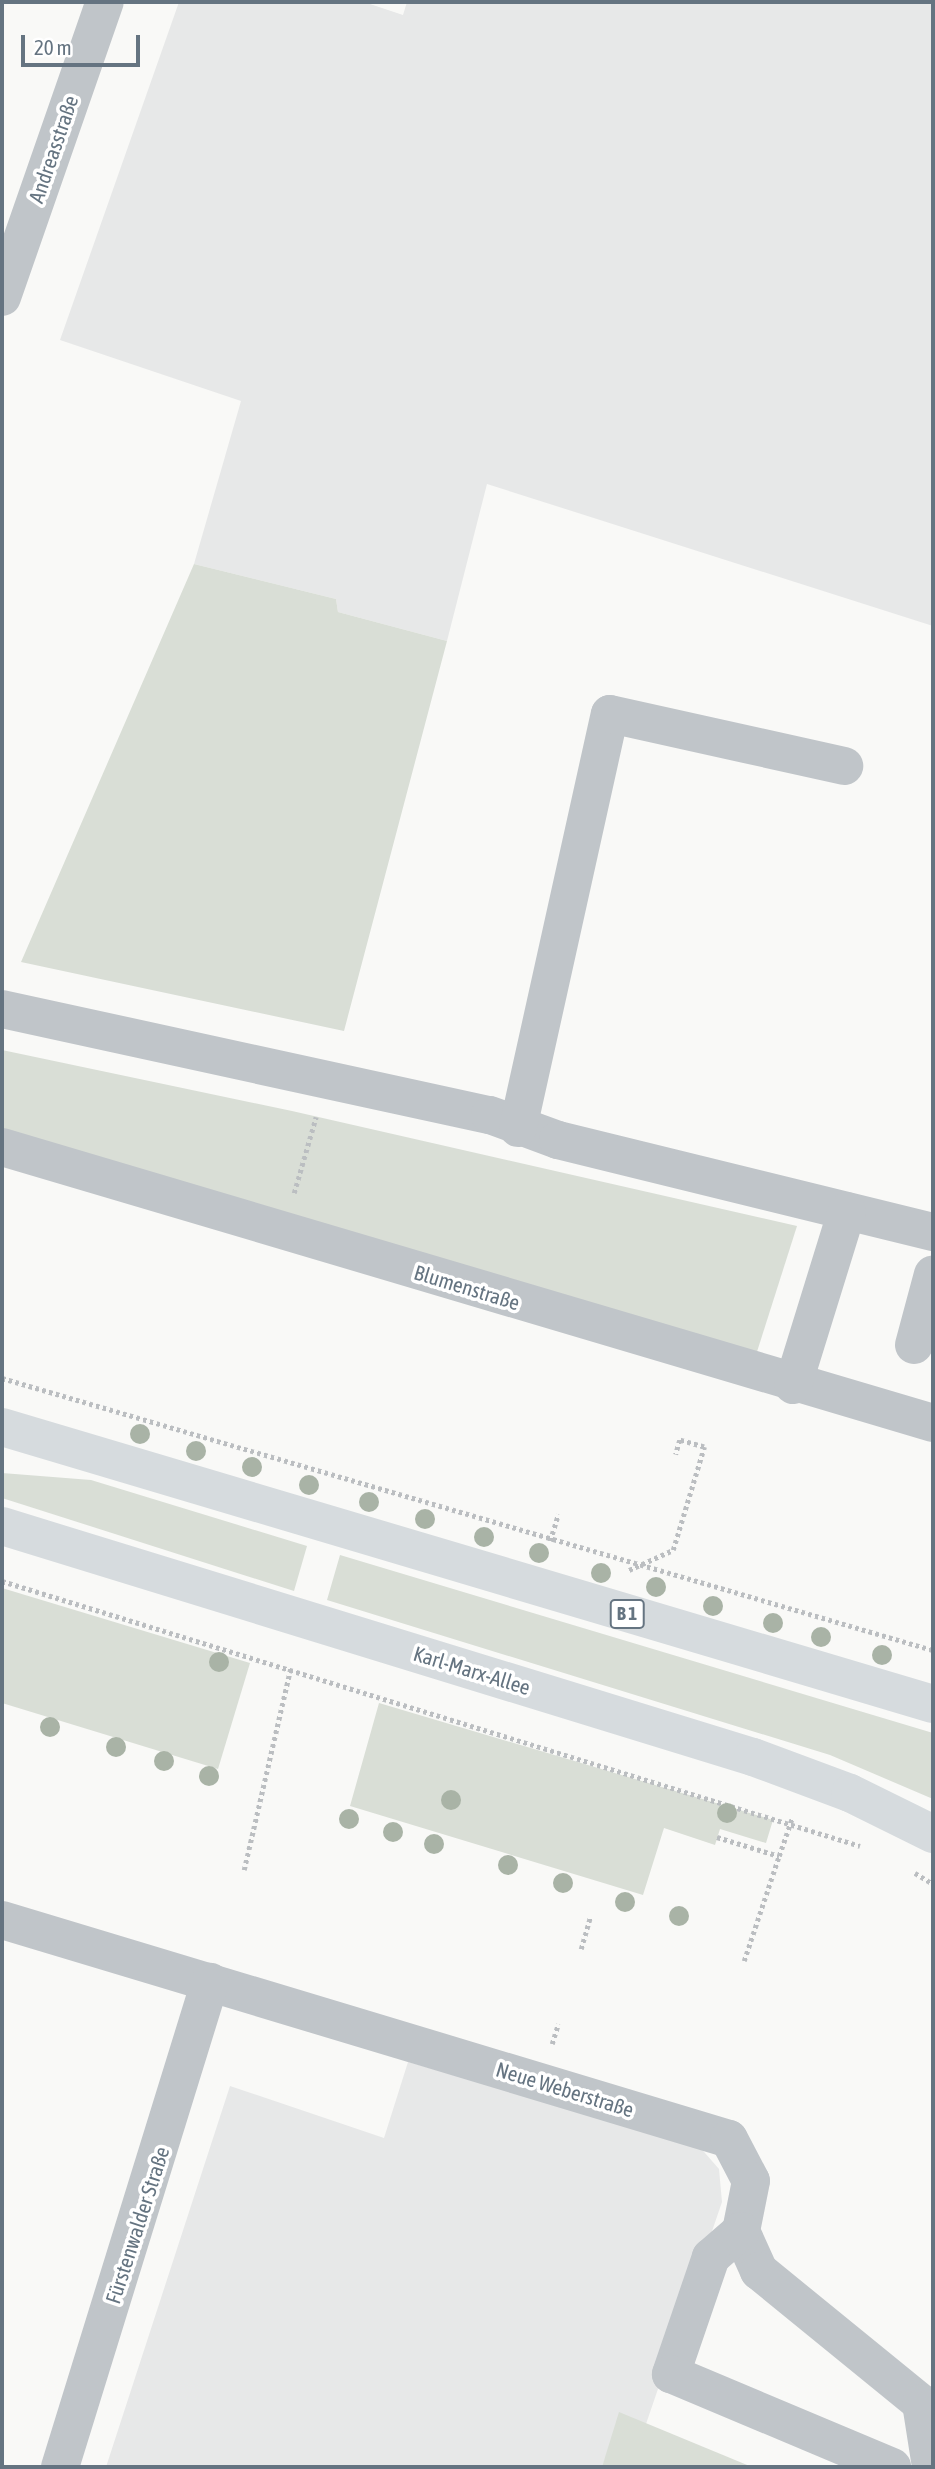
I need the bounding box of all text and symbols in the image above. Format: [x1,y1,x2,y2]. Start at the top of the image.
scale bar [24,21,144,65]
text: 20 m [34,35,72,59]
street label: Andreasstraße [23,92,83,206]
street label: Blumenstraße [411,1259,523,1315]
road number: B 1 [610,1598,644,1630]
street label: Karl-Marx-Allee [411,1640,533,1700]
street label: Neue Weberstraße [493,2056,637,2122]
street label: Fürstenwalder Straße [100,2143,174,2307]

